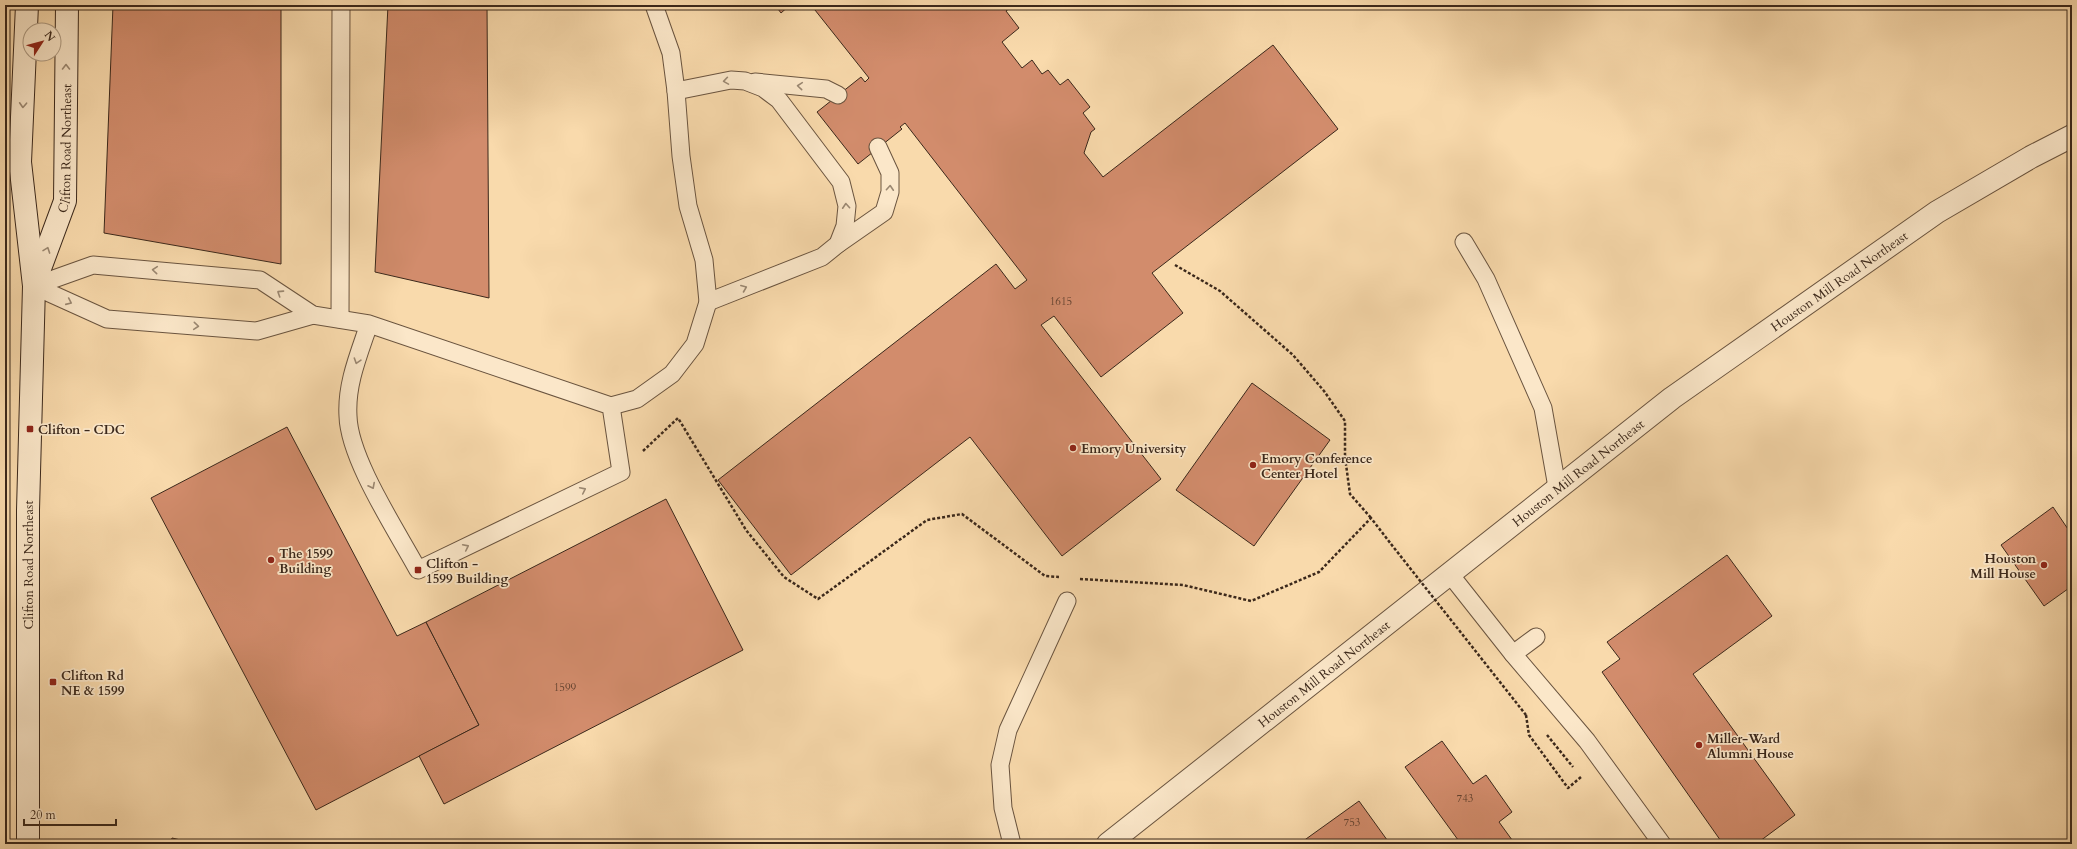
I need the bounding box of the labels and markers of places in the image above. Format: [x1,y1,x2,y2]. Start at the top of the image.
place label: Clifton - CDC [38,421,125,439]
marker: Clifton - CDC [25,424,35,434]
place label: Emory University [1081,440,1187,458]
marker: Emory University [1068,443,1078,453]
place label: Emory Conference Center Hotel [1261,450,1372,483]
marker: Emory Conference Center Hotel [1248,460,1258,470]
place label: The 1599 Building [279,545,333,578]
place label: Houston Mill House [1970,550,2037,583]
marker: The 1599 Building [266,555,276,565]
place label: Clifton - 1599 Building [426,555,509,588]
marker: Houston Mill House [2039,560,2049,570]
marker: Clifton - 1599 Building [413,565,423,575]
place label: Clifton Rd NE & 1599 [61,667,125,700]
marker: Clifton Rd NE & 1599 [48,677,58,687]
place label: Miller-Ward Alumni House [1707,730,1794,763]
marker: Miller-Ward Alumni House [1694,740,1704,750]

